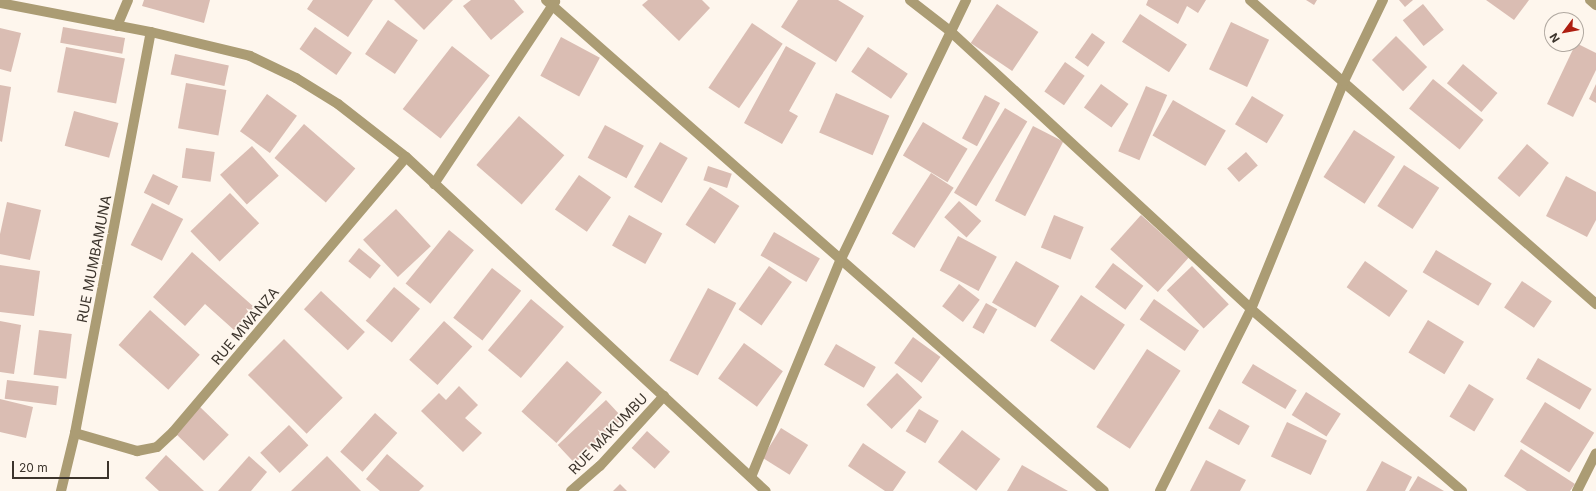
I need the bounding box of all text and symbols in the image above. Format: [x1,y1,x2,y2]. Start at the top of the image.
north arrow [1544,12,1584,52]
text: N [1547,31,1563,45]
street label: RUE MUMBAMUNA [73,194,115,324]
street label: RUE MWANZA [208,284,282,368]
street label: RUE MAKUMBU [565,390,651,478]
scale bar [14,453,111,479]
text: 20 m [19,460,48,475]

